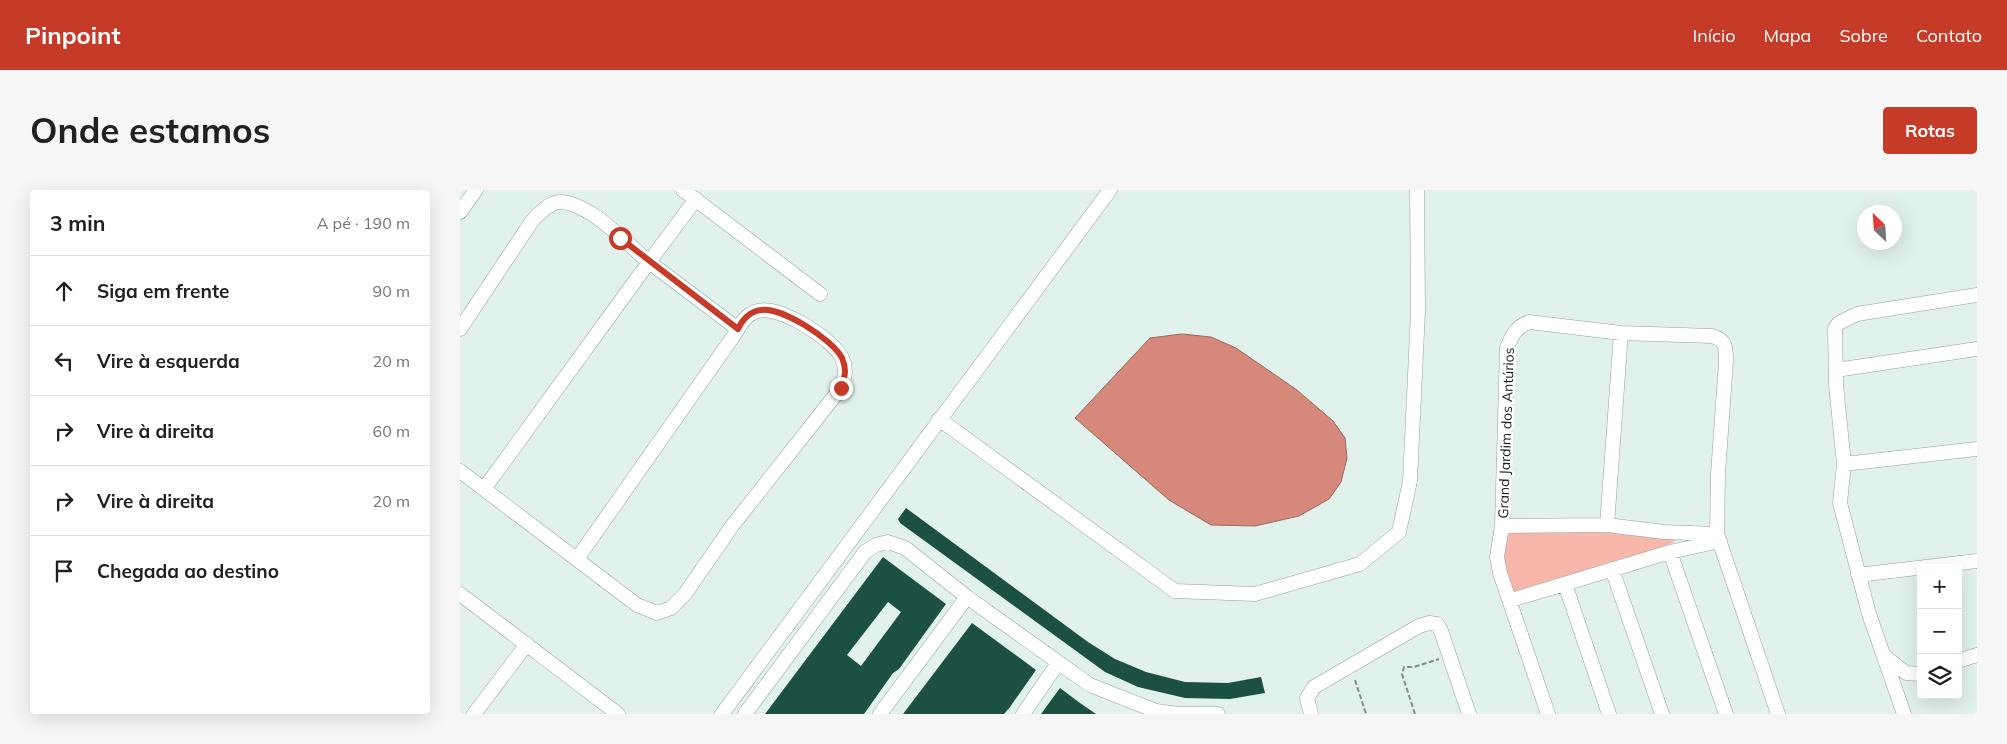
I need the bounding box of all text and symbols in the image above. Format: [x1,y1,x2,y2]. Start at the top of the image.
text: Pinpoint [25,20,121,50]
text: Início [1693,24,1736,47]
text: Mapa [1764,24,1811,47]
text: Sobre [1839,24,1888,47]
text: Contato [1916,24,1982,47]
button: Rotas [1883,107,1977,154]
text: Onde estamos [30,108,270,152]
north arrow [1857,205,1902,250]
text: 3 min [50,210,105,236]
text: A pé · 190 m [317,213,410,233]
route start [609,227,632,250]
icon: ahead [50,277,78,305]
text: Siga em frente [97,279,229,303]
text: 90 m [373,281,410,301]
icon: left [50,347,78,375]
street label: Grand Jardim dos Antúrios [1494,347,1518,519]
text: Vire à esquerda [97,349,240,373]
text: 20 m [373,351,410,371]
route end [830,377,853,400]
icon: right [50,417,78,445]
text: Vire à direita [97,419,214,443]
text: 60 m [373,421,410,441]
icon: right [50,487,78,515]
text: Vire à direita [97,489,214,513]
text: 20 m [373,491,410,511]
icon: arrive [50,557,78,585]
text: Chegada ao destino [97,559,279,583]
map controls [1917,564,1962,699]
button: + [1917,564,1962,609]
button: − [1917,609,1962,654]
button: layers [1917,654,1962,699]

